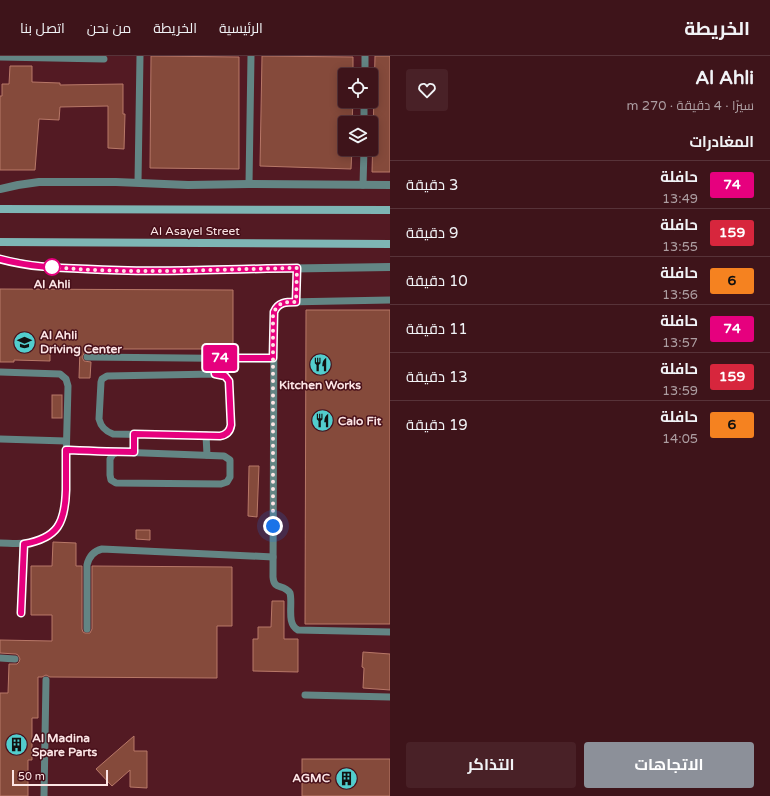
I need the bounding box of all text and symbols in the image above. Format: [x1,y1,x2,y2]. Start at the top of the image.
text: الخريطة [684,18,750,40]
text: اتصل بنا [20,20,65,37]
text: من نحن [87,20,131,37]
text: الخريطة [153,20,197,37]
text: الرئيسية [219,20,263,37]
text: Al Ahli [695,67,754,89]
map controls [338,68,378,156]
button: locate [338,68,378,108]
button: heart [406,69,448,111]
text: سيرًا · 4 دقيقة · 270 m [627,98,754,114]
button: layers [338,116,378,156]
text: المغادرات [689,133,754,151]
text: حافلة [660,168,698,186]
text: 3 دقيقة [406,176,458,194]
text: 74 [723,176,741,193]
text: 13:49 [662,191,698,207]
text: حافلة [660,216,698,234]
street label: Al Asayel Street [150,224,240,238]
text: 9 دقيقة [406,224,458,242]
text: 159 [719,224,745,241]
text: 13:55 [662,239,698,255]
marker: Al Ahli [43,258,61,276]
text: حافلة [660,264,698,282]
text: 10 دقيقة [406,272,468,290]
text: 6 [728,272,736,289]
place label: Al Ahli [33,277,71,291]
text: 13:56 [662,287,698,303]
text: حافلة [660,312,698,330]
text: 11 دقيقة [406,320,468,338]
text: 74 [723,320,741,337]
place label: Al Ahli Driving Center [40,328,122,357]
school or university icon: Al Ahli Driving Center [12,329,38,355]
text: 13:57 [662,335,698,351]
line badge: 74 [202,345,238,371]
text: 74 [211,349,229,366]
restaurant icon: Kitchen Works [307,351,333,377]
text: حافلة [660,360,698,378]
text: 13 دقيقة [406,368,468,386]
text: 159 [719,368,745,385]
place label: Kitchen Works [279,378,361,392]
text: 13:59 [662,383,698,399]
restaurant icon: Calo Fit [310,408,336,434]
text: حافلة [660,408,698,426]
place label: Calo Fit [338,414,382,428]
text: 19 دقيقة [406,416,468,434]
text: 6 [728,416,736,433]
text: 14:05 [662,431,698,447]
your location [263,516,283,536]
place label: Al Madina Spare Parts [32,731,98,760]
building icon: Al Madina Spare Parts [3,732,29,758]
button: التذاكر [406,742,576,788]
button: الاتجاهات [584,742,754,788]
building icon: AGMC [333,765,359,791]
scale bar [12,768,108,787]
text: 50 m [18,770,45,783]
place label: AGMC [292,771,331,785]

